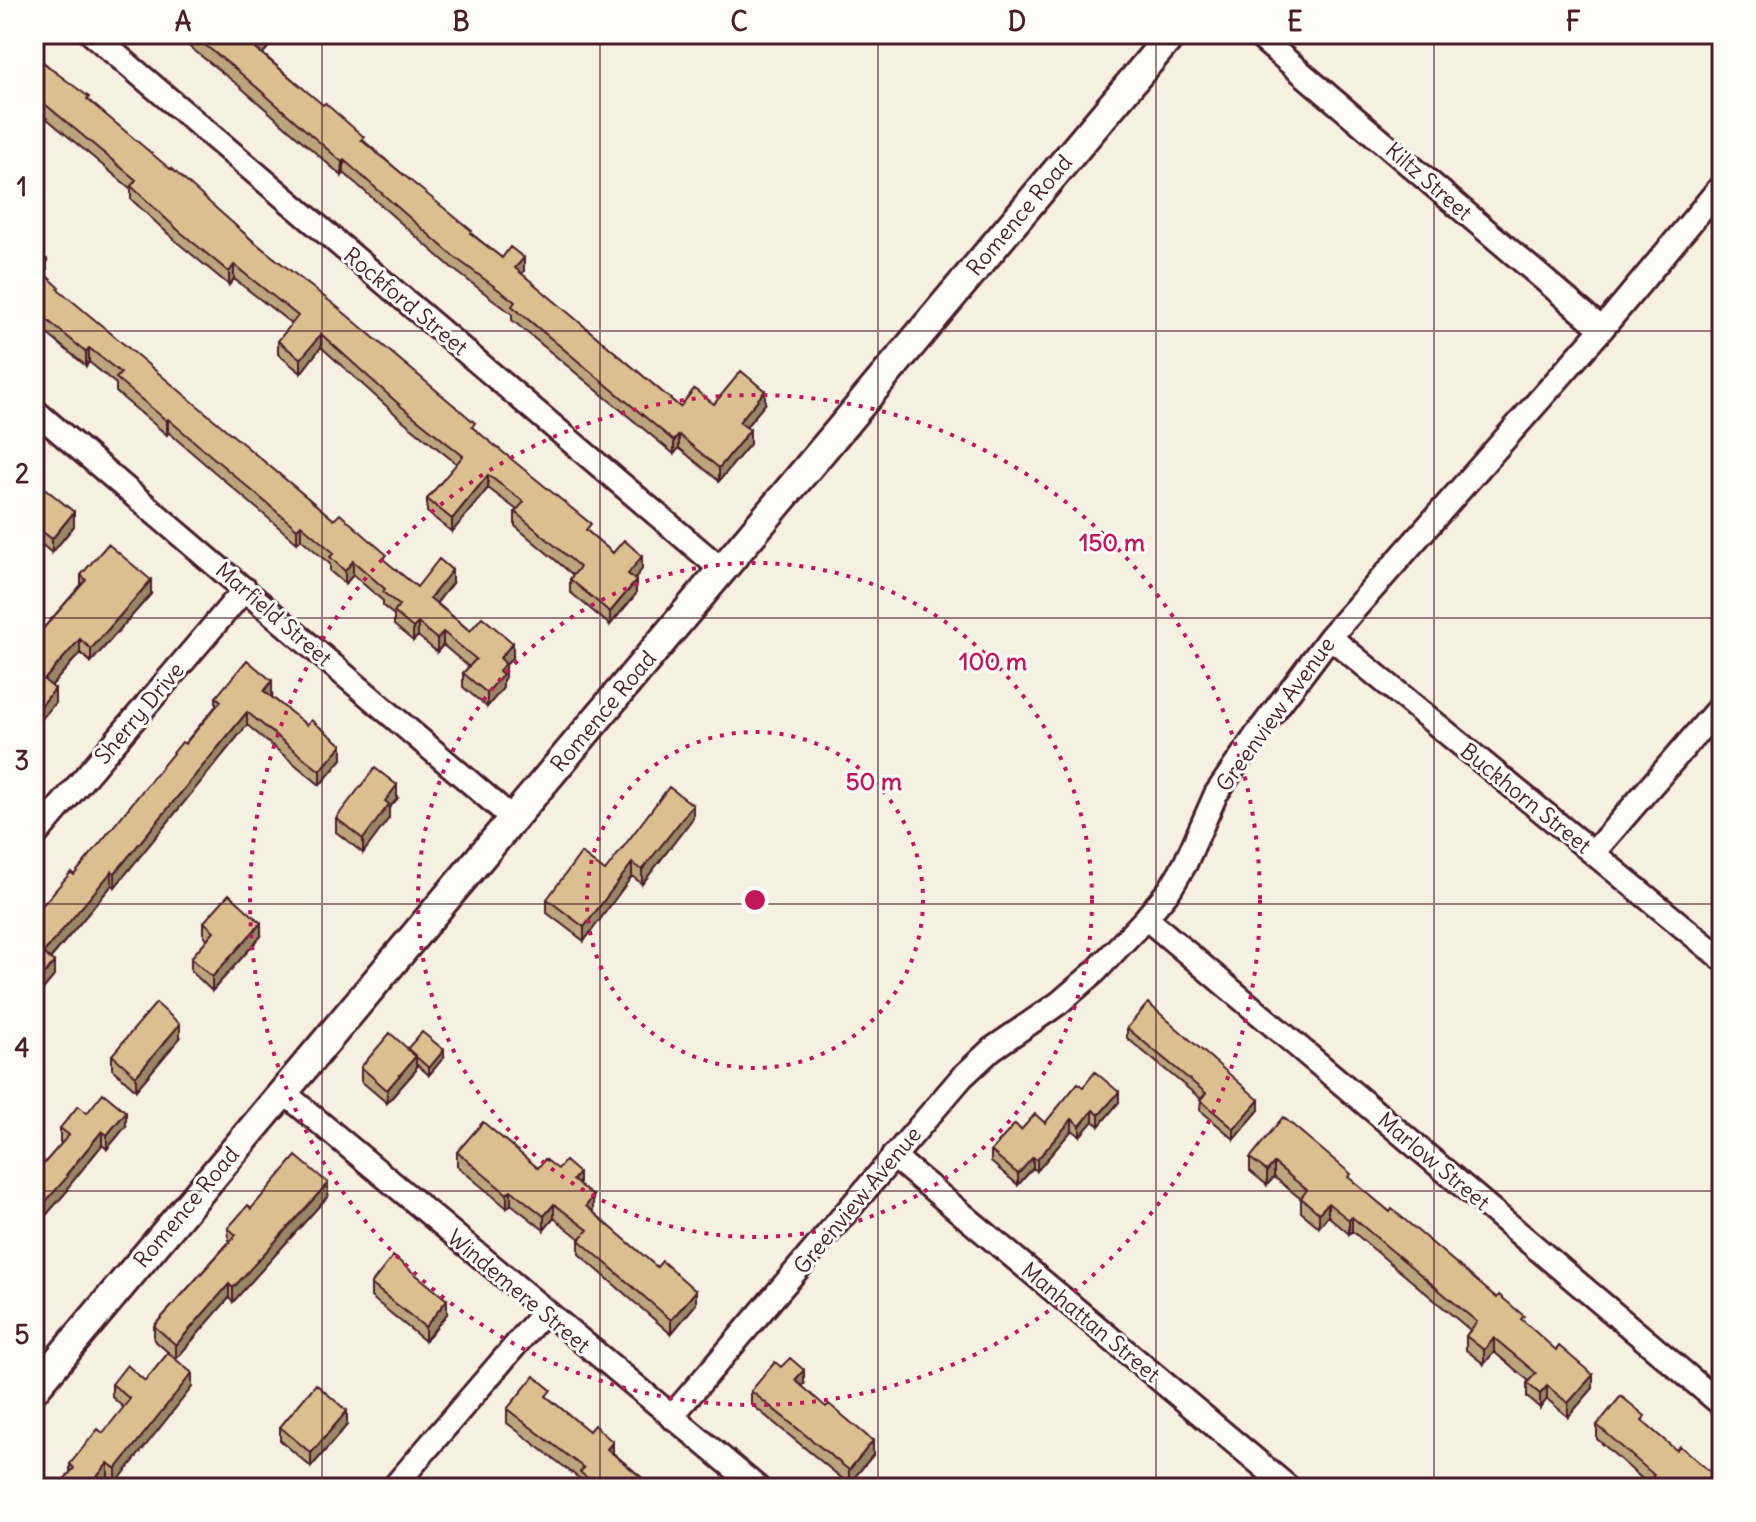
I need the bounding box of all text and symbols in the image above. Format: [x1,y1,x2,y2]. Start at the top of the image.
text: A [175,5,192,38]
text: B [452,5,470,38]
text: C [730,5,748,38]
text: D [1008,5,1026,38]
text: E [1287,5,1303,38]
text: F [1566,5,1581,38]
street label: Kiltz Street [1380,136,1478,226]
street label: Romence Road [960,149,1078,281]
text: 1 [17,170,27,203]
street label: Rockford Street [338,241,474,361]
text: 2 [15,457,29,490]
text: 150 m [1079,527,1145,557]
street label: Marfield Street [210,556,338,672]
street label: Greenview Avenue [1210,631,1340,797]
street label: Romence Road [544,645,662,777]
text: 100 m [959,646,1027,676]
street label: Sherry Drive [88,656,190,770]
street label: Buckhorn Street [1455,737,1597,859]
text: 3 [15,744,29,777]
text: 50 m [846,766,902,796]
centre of rings [741,886,769,914]
text: 4 [14,1031,30,1064]
street label: Marlow Street [1372,1106,1496,1216]
street label: Greenview Avenue [787,1120,927,1280]
street label: Romence Road [127,1141,245,1273]
street label: Windemere Street [442,1223,596,1359]
street label: Manhattan Street [1016,1256,1166,1388]
text: 5 [15,1318,30,1351]

